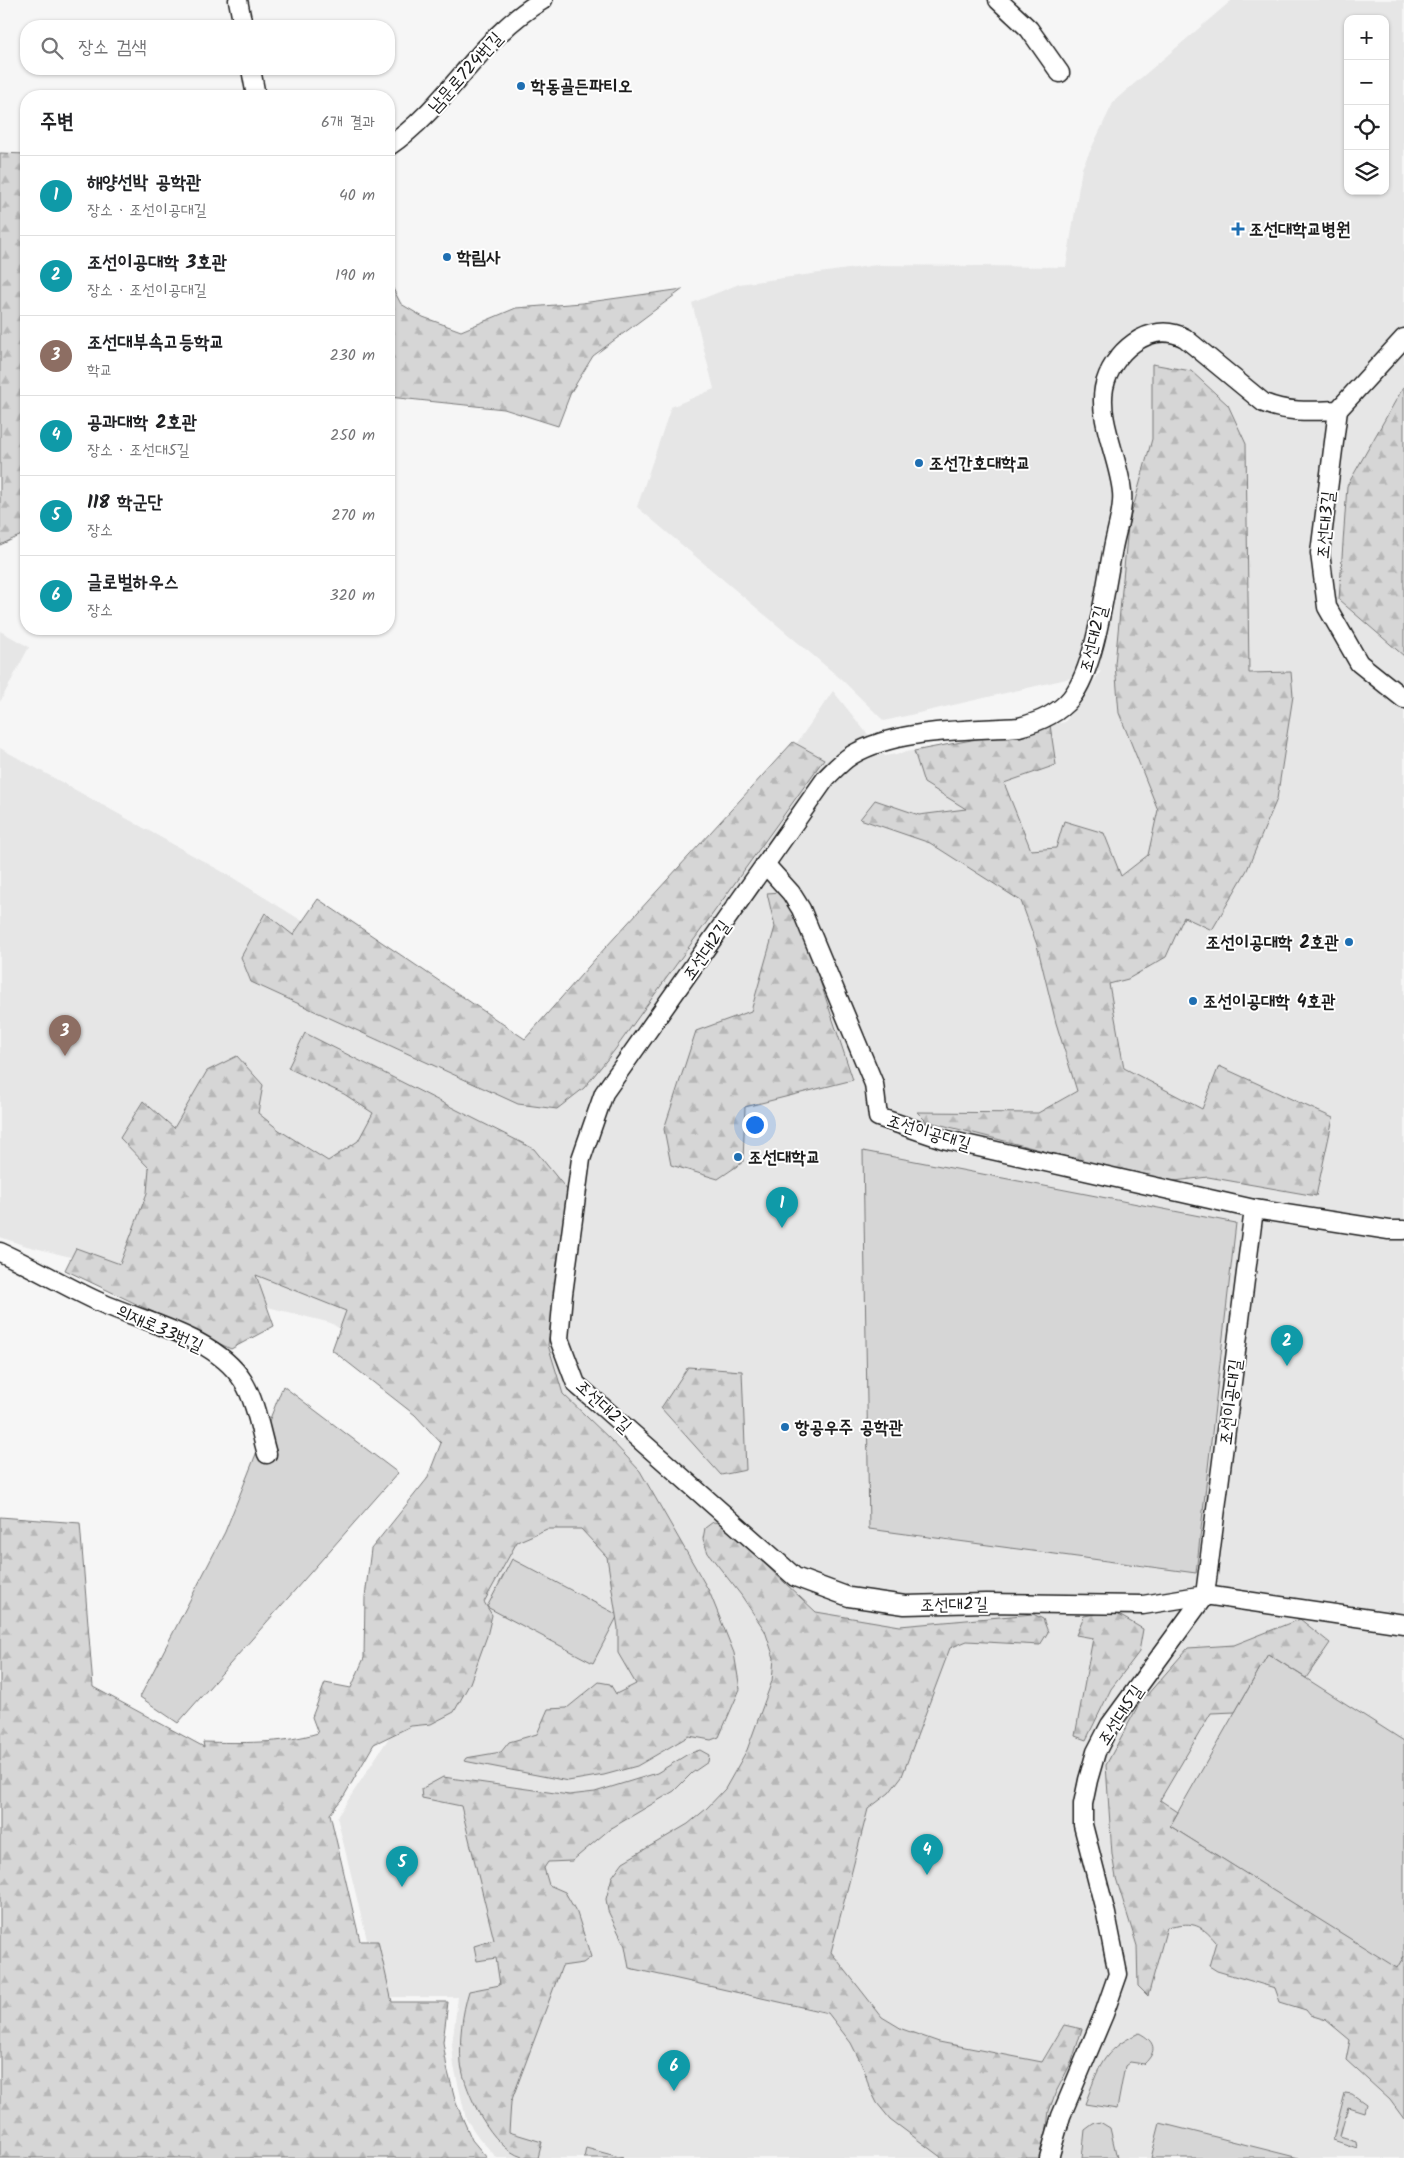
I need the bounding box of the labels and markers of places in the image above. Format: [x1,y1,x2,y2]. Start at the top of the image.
place label: 학동골든파티오 [530,73,632,102]
marker: 학동골든파티오 [515,80,527,92]
place label: 조선대학교병원 [1249,216,1350,245]
marker: 조선대학교병원 [1231,222,1245,236]
place label: 학림사 [456,244,501,273]
marker: 학림사 [441,251,453,263]
place label: 조선간호대학교 [929,450,1030,479]
marker: 조선간호대학교 [913,457,925,469]
place label: 조선이공대학 2호관 [1206,929,1340,958]
marker: 조선이공대학 2호관 [1343,936,1355,948]
place label: 조선이공대학 4호관 [1203,988,1336,1017]
marker: 조선이공대학 4호관 [1187,995,1199,1007]
pin: 3 [49,1015,81,1056]
place label: 조선대학교 [748,1144,820,1173]
marker: 조선대학교 [732,1151,744,1163]
pin: 1 [766,1187,798,1228]
pin: 2 [1271,1325,1303,1366]
place label: 항공우주 공학관 [794,1414,904,1443]
marker: 항공우주 공학관 [779,1421,791,1433]
pin: 4 [911,1834,943,1875]
pin: 5 [386,1846,418,1887]
pin: 6 [658,2050,690,2091]

